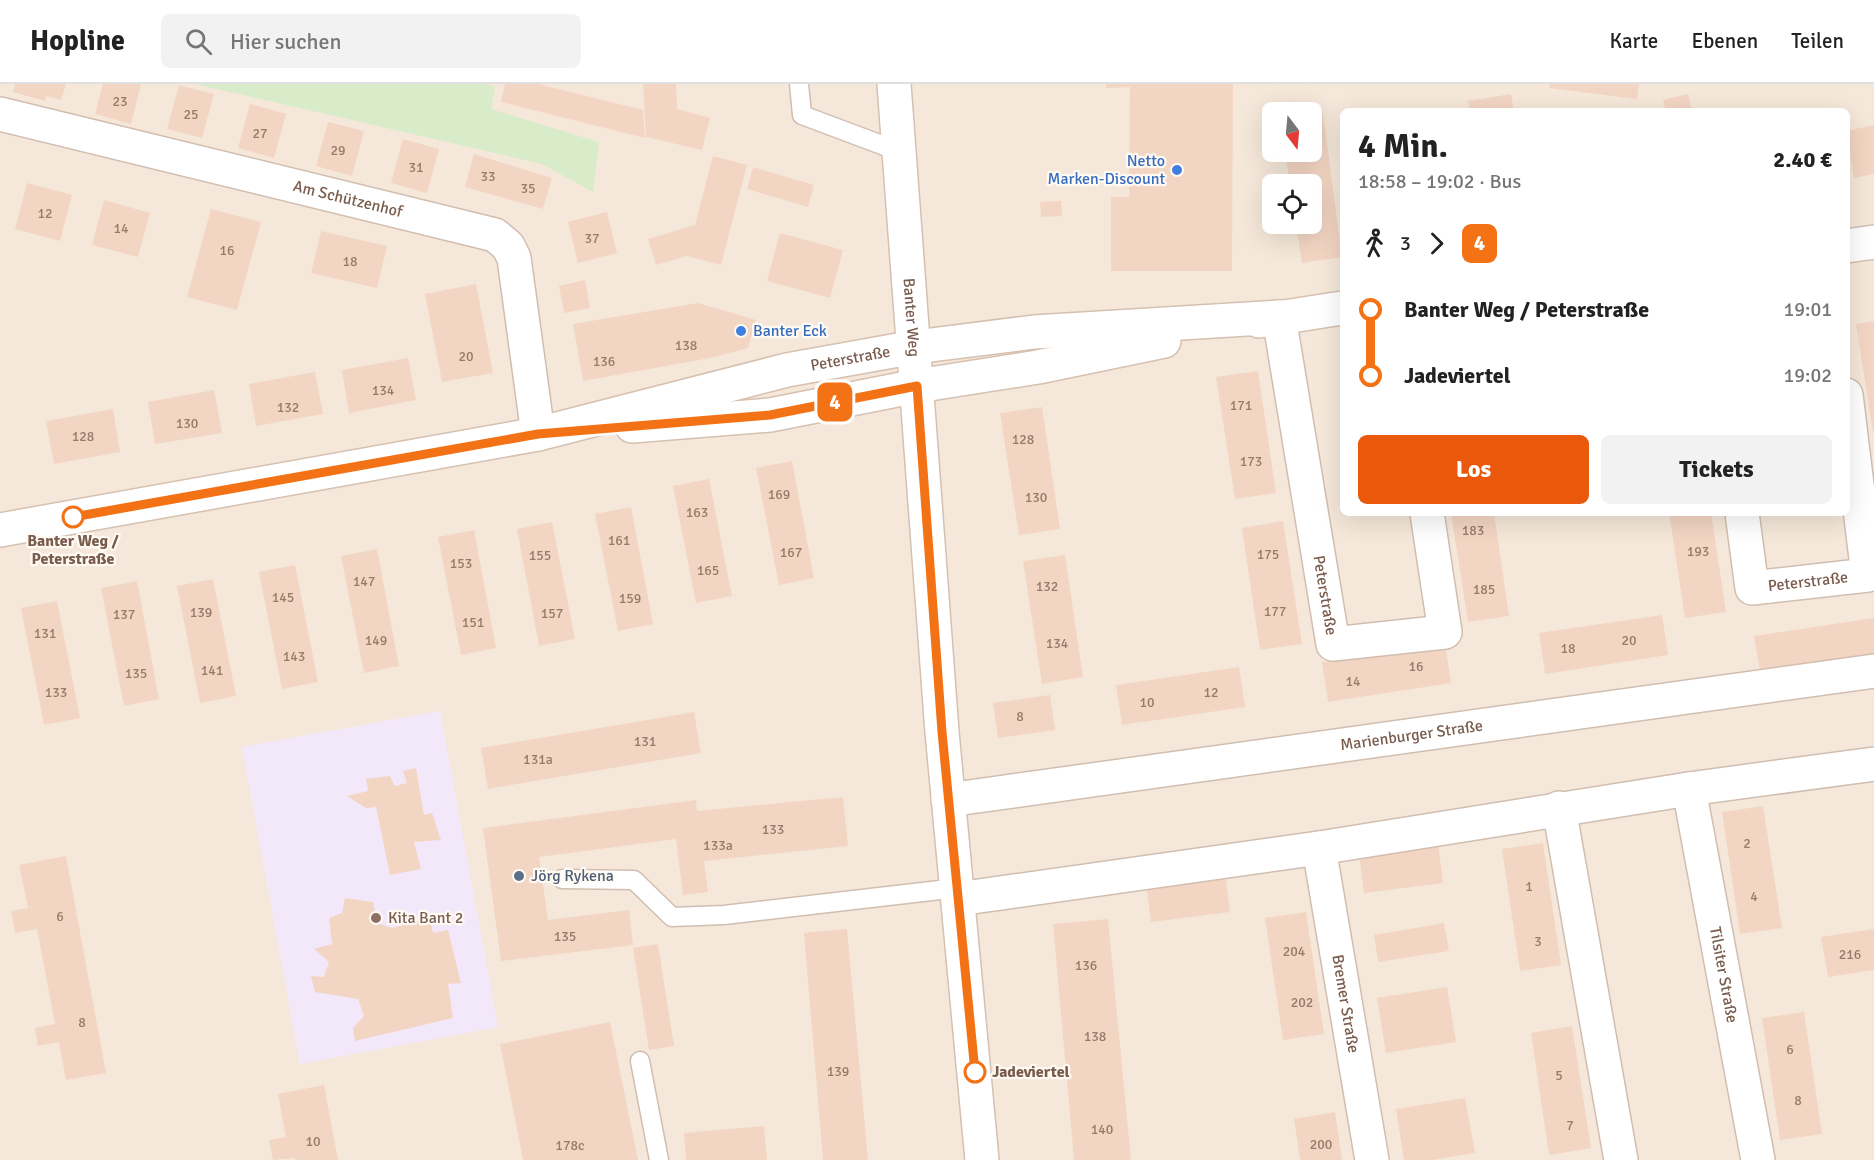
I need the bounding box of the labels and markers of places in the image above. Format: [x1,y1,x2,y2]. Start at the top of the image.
place label: Netto Marken-Discount [1047,151,1165,189]
marker: Netto Marken-Discount [1170,163,1184,177]
place label: Banter Eck [753,321,827,341]
marker: Banter Eck [734,324,748,338]
marker: Banter Weg / Peterstraße [62,506,84,528]
place label: Banter Weg / Peterstraße [27,531,120,569]
place label: Jörg Rykena [531,866,614,886]
marker: Jörg Rykena [512,869,526,883]
place label: Kita Bant 2 [388,908,463,928]
marker: Kita Bant 2 [369,911,383,925]
marker: Jadeviertel [964,1061,986,1083]
place label: Jadeviertel [992,1062,1070,1082]

